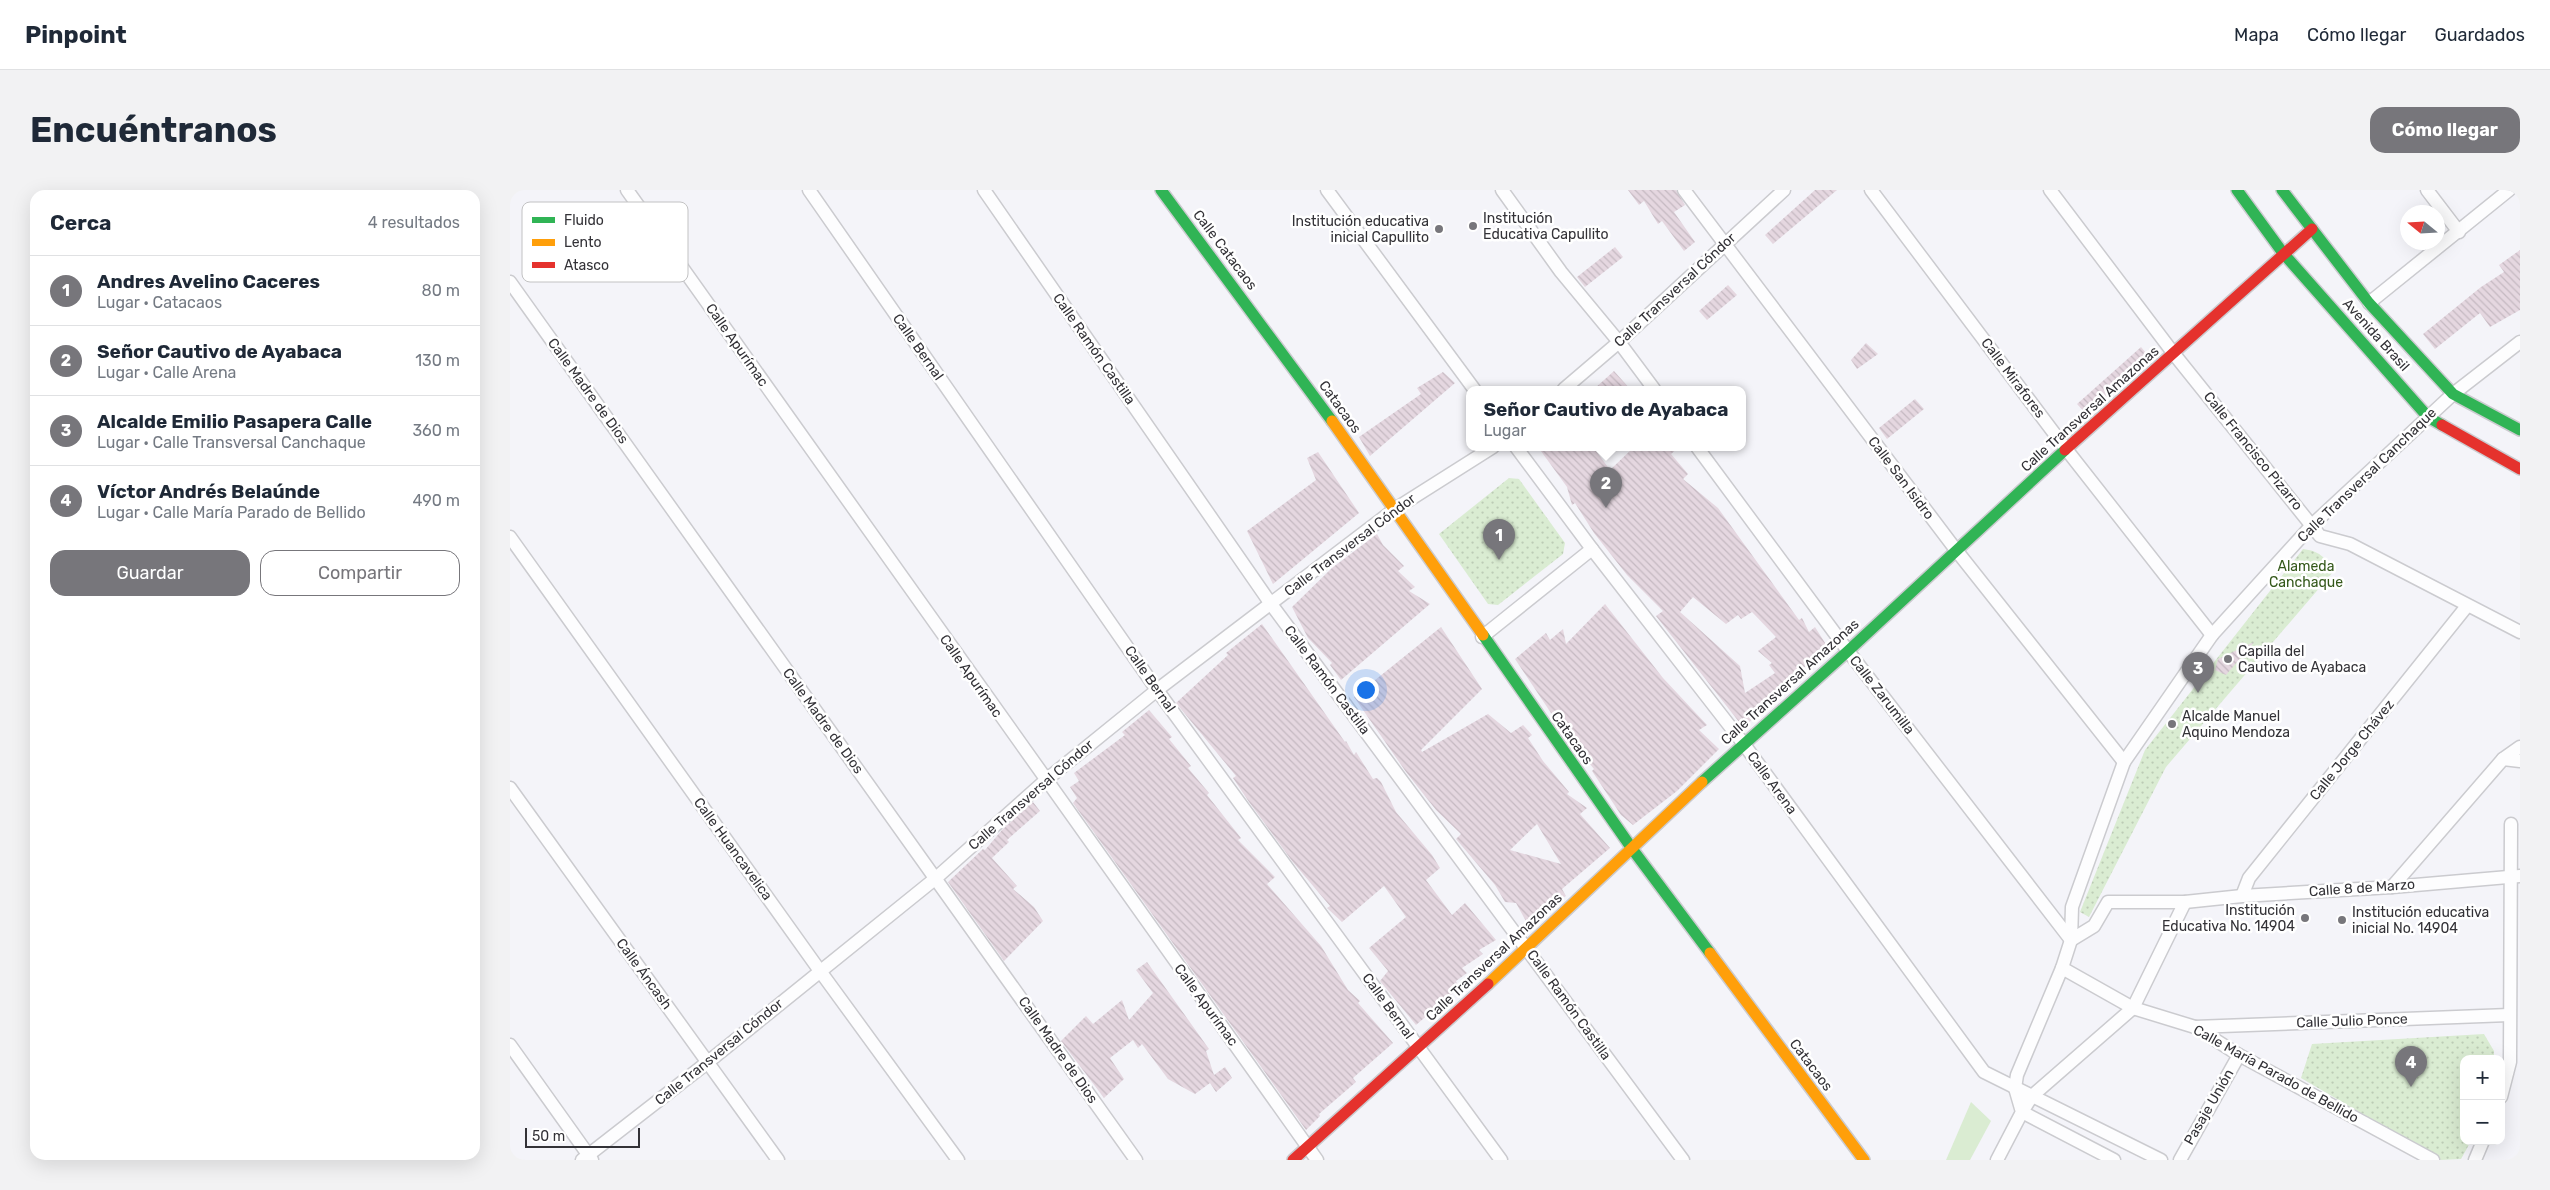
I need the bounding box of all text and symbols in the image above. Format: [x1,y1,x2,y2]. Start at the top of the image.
text: Pinpoint [25,21,127,49]
text: Mapa [2234,24,2279,46]
text: Cómo llegar [2307,24,2406,46]
text: Guardados [2434,24,2525,46]
button: Cómo llegar [2370,107,2520,153]
text: Encuéntranos [30,109,277,151]
legend [522,202,688,282]
north arrow [2400,205,2445,250]
street label: Calle Catacaos [1189,207,1261,293]
text: Cerca [50,210,111,235]
place label: Institución Educativa Capullito [1483,210,1609,243]
text: Fluido [564,212,604,229]
text: 4 resultados [368,213,460,232]
place label: Institución educativa inicial Capullito [1292,213,1429,246]
marker: Institución Educativa Capullito [1467,220,1479,232]
marker: Institución educativa inicial Capullito [1433,223,1445,235]
street label: Calle Transversal Cóndor [1611,229,1740,351]
text: Lento [564,234,601,251]
text: Atasco [564,257,609,274]
text: Andres Avelino Caceres [97,270,320,293]
text: 1 [62,281,70,300]
text: 80 m [422,281,460,300]
street label: Calle Ramón Castilla [1049,290,1139,408]
text: Lugar · Catacaos [97,293,222,312]
street label: Avenida Brasil [2339,295,2413,375]
street label: Calle Apurímac [702,300,772,390]
street label: Calle Bernal [889,310,947,384]
street label: Calle Madre de Dios [544,335,632,447]
street label: Calle Mirafores [1977,335,2049,421]
text: Señor Cautivo de Ayabaca [97,340,342,363]
street label: Calle Transversal Amazonas [2017,342,2163,476]
text: 2 [61,351,71,370]
text: 130 m [415,351,460,370]
text: Lugar · Calle Arena [97,363,236,382]
street label: Catacaos [1315,377,1365,437]
popup [1466,386,1746,451]
street label: Calle Francisco Pizarro [2200,388,2306,514]
text: Señor Cautivo de Ayabaca [1483,398,1729,421]
street label: Calle Transversal Canchaque [2294,404,2440,546]
text: Alcalde Emilio Pasapera Calle [97,410,372,433]
text: 3 [61,421,71,440]
text: 360 m [412,421,460,440]
text: Lugar [1483,421,1526,440]
text: Lugar · Calle Transversal Canchaque [97,433,366,452]
street label: Calle San Isidro [1864,433,1938,523]
pin: 2 [1590,467,1622,508]
text: Víctor Andrés Belaúnde [97,480,320,503]
street label: Calle Transversal Cóndor [1281,490,1420,600]
text: 4 [61,491,71,510]
text: 490 m [412,491,460,510]
text: Lugar · Calle María Parado de Bellido [97,503,366,522]
pin: 1 [1483,519,1515,560]
button: Guardar [50,550,250,596]
button: Compartir [260,550,460,596]
park label: Alameda Canchaque [2269,558,2343,591]
street label: Calle Transversal Amazonas [1717,615,1863,749]
street label: Calle Ramón Castilla [1280,622,1374,738]
street label: Calle Apurímac [936,631,1006,721]
street label: Calle Bernal [1121,642,1179,716]
place label: Capilla del Cautivo de Ayabaca [2238,643,2366,676]
street label: Calle Zarumilla [1846,652,1918,738]
pin: 3 [2182,652,2214,693]
marker: Capilla del Cautivo de Ayabaca [2222,653,2234,665]
street label: Calle Madre de Dios [779,665,867,777]
your location [1353,677,1379,703]
street label: Calle Jorge Chávez [2306,696,2398,804]
street label: Catacaos [1548,708,1596,768]
place label: Alcalde Manuel Aquino Mendoza [2182,708,2290,741]
marker: Alcalde Manuel Aquino Mendoza [2166,718,2178,730]
street label: Calle Transversal Cóndor [965,736,1097,854]
street label: Calle Arena [1744,748,1800,818]
street label: Calle Huancavelica [690,794,776,904]
street label: Calle 8 de Marzo [2308,876,2416,900]
street label: Calle Transversal Amazonas [1422,889,1566,1025]
place label: Institución Educativa No. 14904 [2162,902,2295,935]
place label: Institución educativa inicial No. 14904 [2352,904,2489,937]
marker: Institución Educativa No. 14904 [2299,912,2311,924]
marker: Institución educativa inicial No. 14904 [2336,914,2348,926]
street label: Calle Áncash [613,935,676,1013]
street label: Calle Ramón Castilla [1523,947,1615,1063]
street label: Calle Apurímac [1170,961,1242,1050]
street label: Calle Bernal [1358,970,1418,1042]
street label: Calle Madre de Dios [1015,993,1101,1107]
street label: Calle Transversal Cóndor [652,995,787,1109]
street label: Calle Julio Ponce [2296,1011,2408,1031]
street label: Calle María Parado de Bellido [2190,1021,2362,1127]
street label: Catacaos [1786,1036,1836,1094]
pin: 4 [2395,1046,2427,1087]
map controls [2460,1055,2505,1145]
button: + [2460,1055,2505,1100]
street label: Pasaje Unión [2180,1066,2238,1148]
button: − [2460,1100,2505,1145]
scale bar [525,1125,640,1148]
text: 50 m [532,1128,565,1145]

